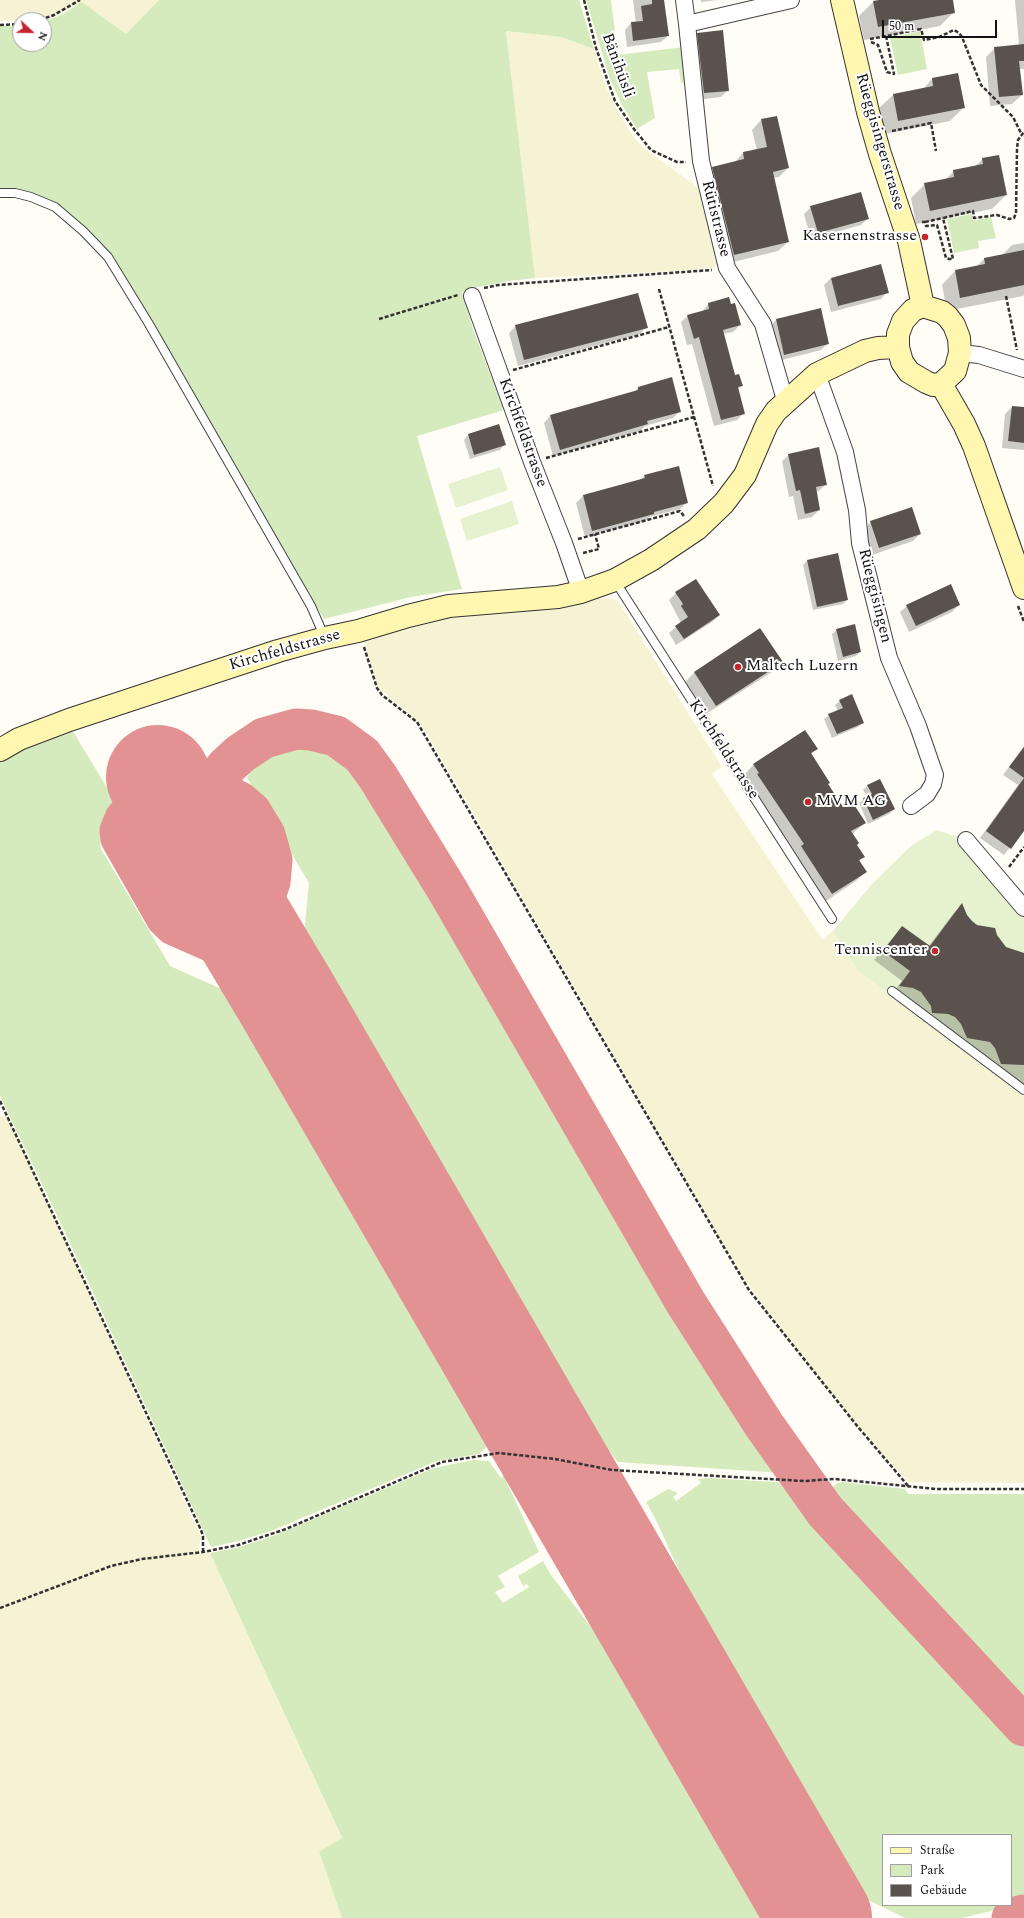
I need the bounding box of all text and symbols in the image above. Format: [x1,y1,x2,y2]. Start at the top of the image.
north arrow [12,12,52,52]
scale bar [884,12,999,38]
text: 50 m [889,17,914,36]
text: N [33,29,52,44]
street label: Bänihüsli [596,31,638,101]
street label: Rüeggisingerstrasse [850,71,908,213]
street label: Rütistrasse [696,179,734,259]
place label: Kasernenstrasse [802,227,917,247]
marker: Kasernenstrasse [920,232,930,242]
street label: Kirchfeldstrasse [493,376,551,490]
street label: Rüeggisingen [853,547,895,645]
street label: Kirchfeldstrasse [227,626,343,676]
place label: Maltech Luzern [746,657,858,677]
marker: Maltech Luzern [733,662,743,672]
street label: Kirchfeldstrasse [684,697,762,803]
place label: MVM AG [816,792,886,812]
marker: MVM AG [803,797,813,807]
place label: Tenniscenter [834,941,927,961]
marker: Tenniscenter [930,946,940,956]
legend [882,1834,1012,1906]
text: Straße [920,1841,955,1860]
text: Park [920,1861,945,1880]
text: Gebäude [920,1881,967,1900]

